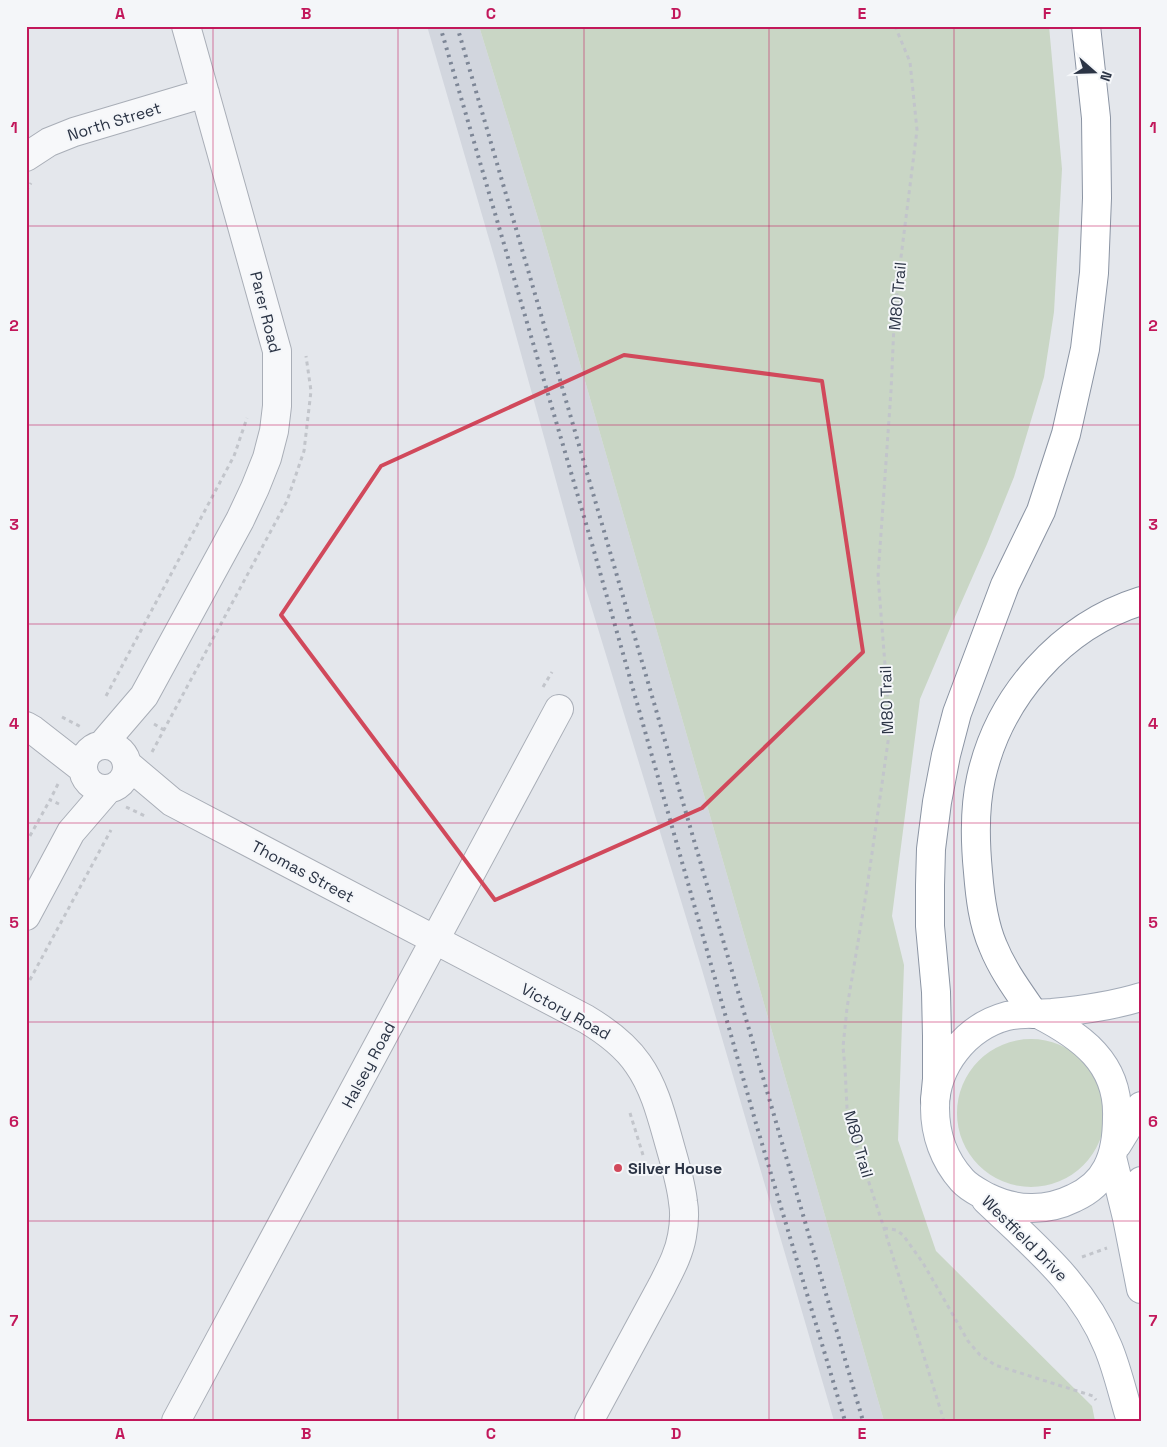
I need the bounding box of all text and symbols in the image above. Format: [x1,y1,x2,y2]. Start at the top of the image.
text: A [115,3,125,24]
text: B [301,3,311,24]
text: C [486,3,496,24]
text: D [671,3,681,24]
text: E [858,3,867,24]
text: F [1043,3,1052,24]
north arrow [1070,48,1120,98]
text: N [1096,69,1116,84]
street label: North Street [65,97,163,146]
text: 1 [10,117,18,138]
text: 1 [1149,117,1157,138]
street label: M80 Trail [884,261,911,331]
street label: Parer Road [245,269,286,355]
text: 2 [9,315,19,336]
text: 2 [1148,315,1158,336]
text: 3 [9,514,19,535]
text: 3 [1148,514,1158,535]
street label: M80 Trail [875,665,898,735]
text: 4 [9,713,19,734]
text: 4 [1148,713,1158,734]
street label: Thomas Street [248,836,358,907]
text: 5 [9,912,19,933]
text: 5 [1148,912,1158,933]
street label: Victory Road [517,978,614,1045]
street label: Halsey Road [337,1018,400,1112]
street label: M80 Trail [839,1108,878,1180]
text: 6 [9,1111,19,1132]
text: 6 [1148,1111,1158,1132]
place label: Silver House [628,1158,722,1179]
marker: Silver House [612,1162,624,1174]
street label: Westfield Drive [977,1191,1072,1286]
text: 7 [10,1310,19,1331]
text: 7 [1149,1310,1158,1331]
text: A [115,1423,125,1444]
text: B [301,1423,311,1444]
text: C [486,1423,496,1444]
text: D [671,1423,681,1444]
text: E [858,1423,867,1444]
text: F [1043,1423,1052,1444]

